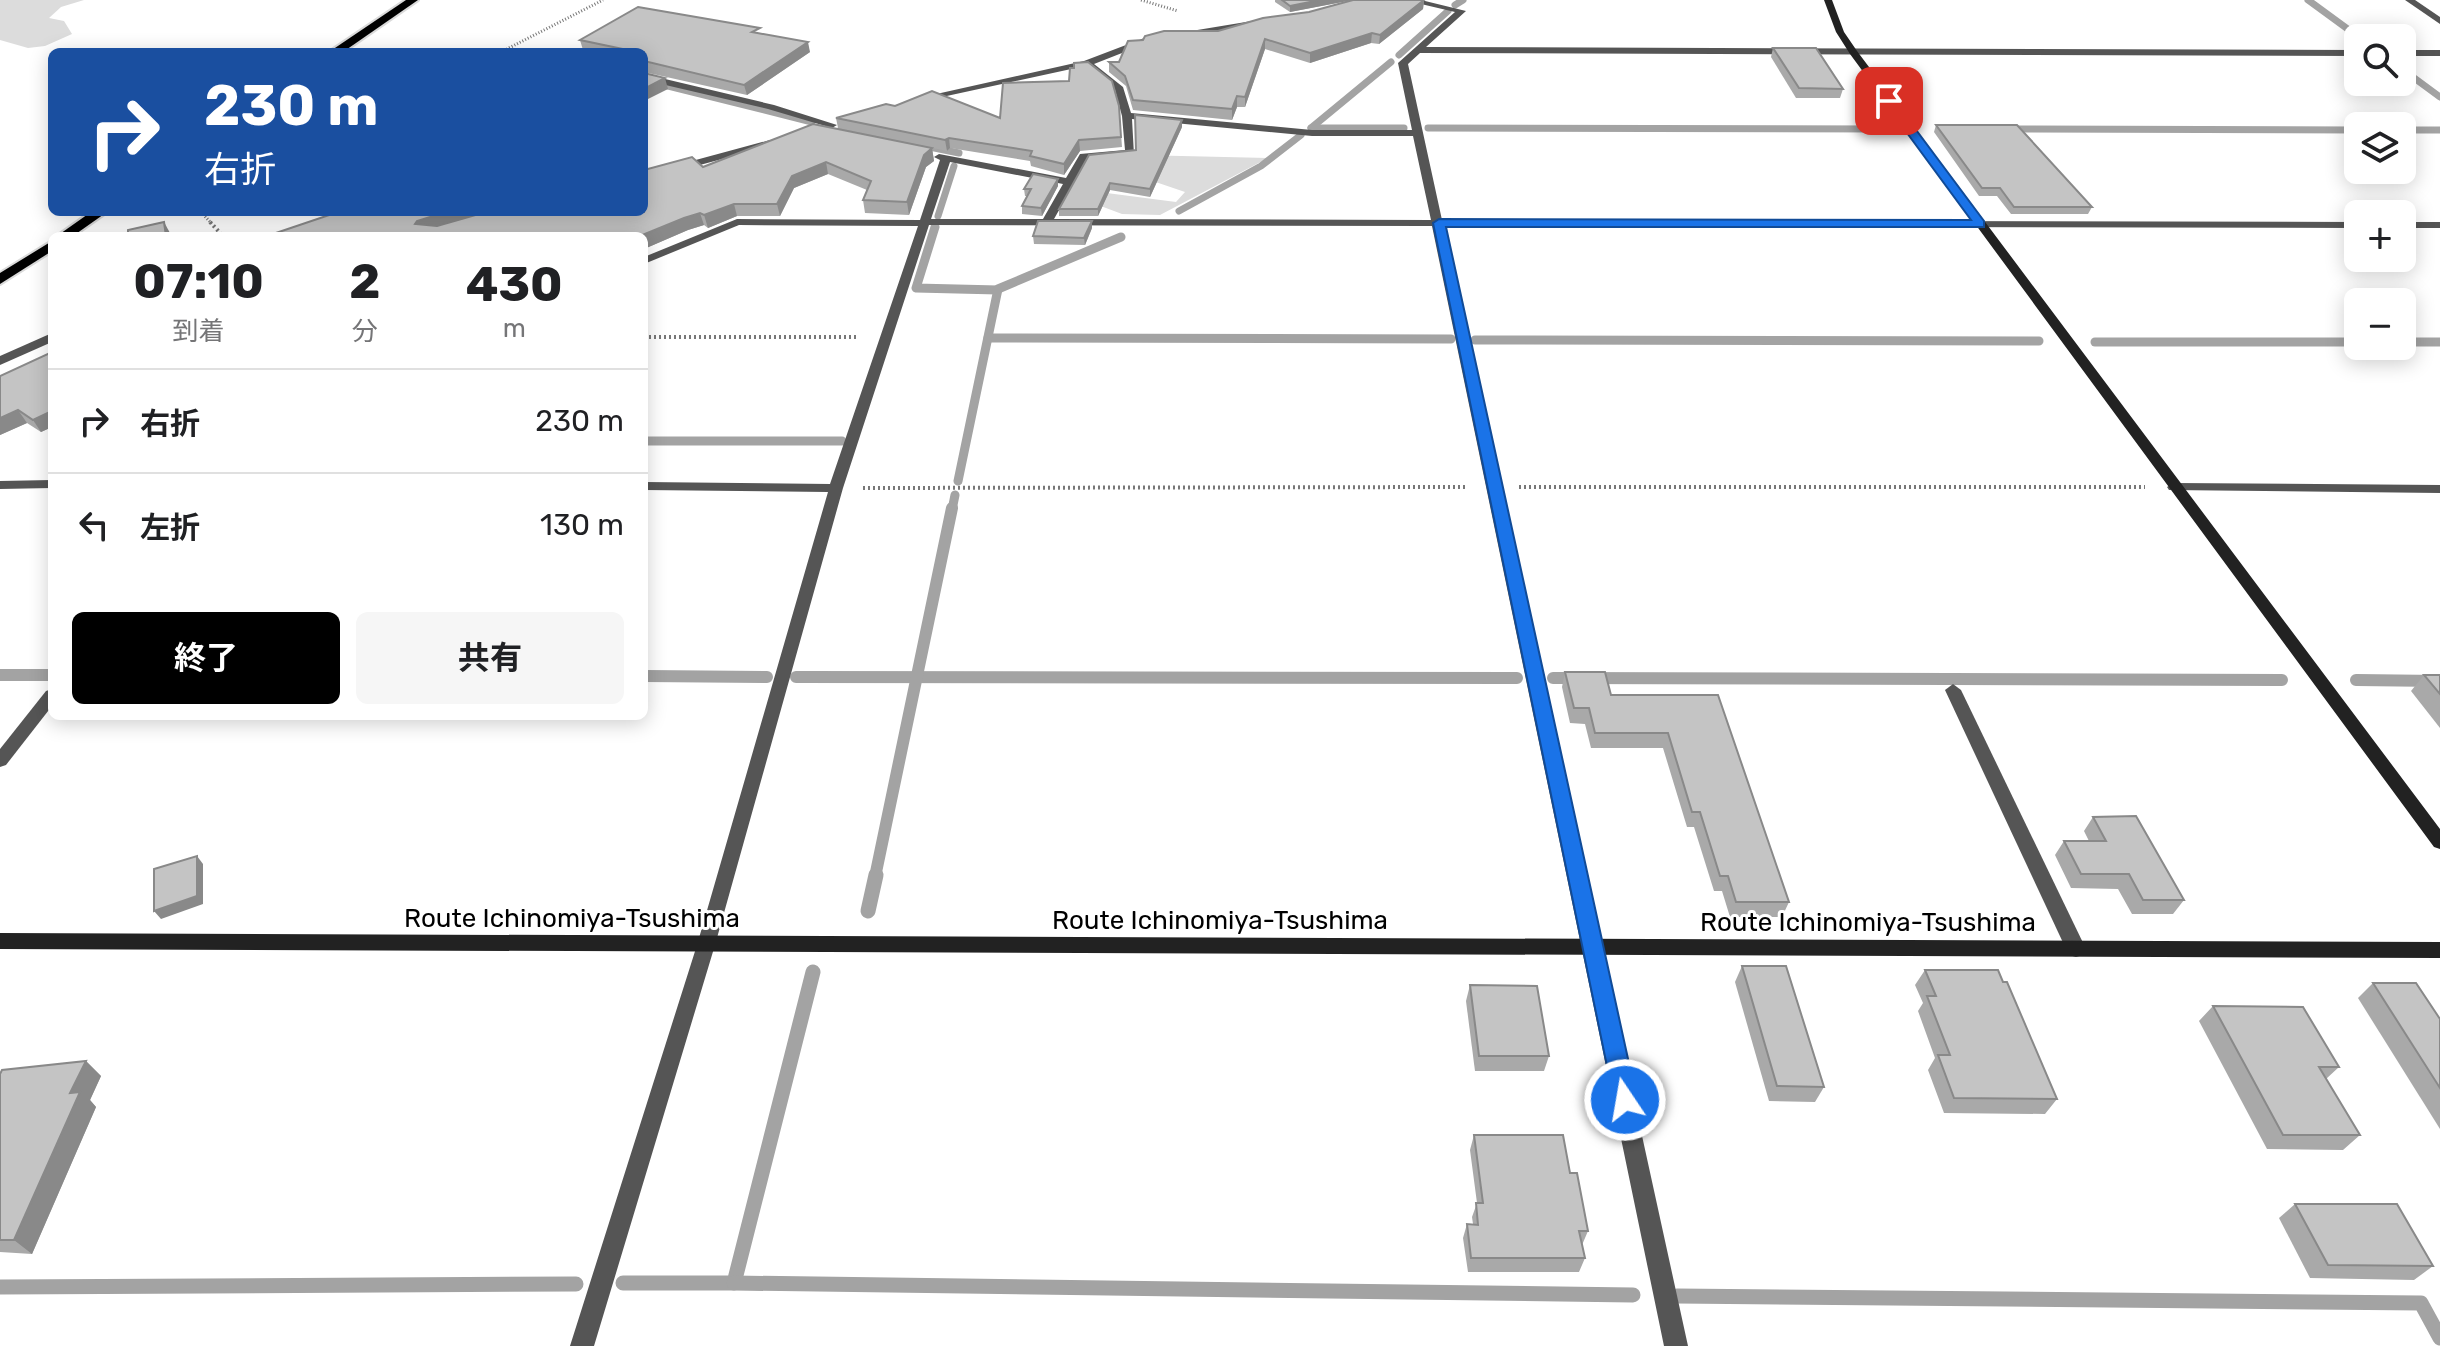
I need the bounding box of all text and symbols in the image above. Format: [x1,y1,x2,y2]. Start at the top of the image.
map controls [2344,24,2416,360]
button: search [2344,24,2416,96]
pin [1855,67,1923,135]
text: 230 m [204,73,379,139]
icon: arrive [1867,79,1911,123]
icon: right [72,80,176,184]
button: layers [2344,112,2416,184]
text: 右折 [204,148,276,191]
button: + [2344,200,2416,272]
text: 07:10 [133,253,264,310]
text: 2 [349,253,380,310]
text: 430 [466,256,563,313]
button: − [2344,288,2416,360]
text: m [503,313,526,344]
text: 到着 [173,316,225,347]
text: 分 [352,316,378,347]
icon: right [72,399,116,443]
text: 230 m [535,403,624,439]
text: 右折 [140,406,200,442]
icon: left [72,503,116,547]
text: 130 m [540,507,624,543]
text: 左折 [140,510,200,546]
button: 終了 [72,612,340,704]
button: 共有 [356,612,624,704]
street label: Route Ichinomiya-Tsushima [404,903,740,934]
street label: Route Ichinomiya-Tsushima [1052,905,1388,936]
street label: Route Ichinomiya-Tsushima [1700,907,2036,938]
position arrow [1583,1058,1667,1142]

